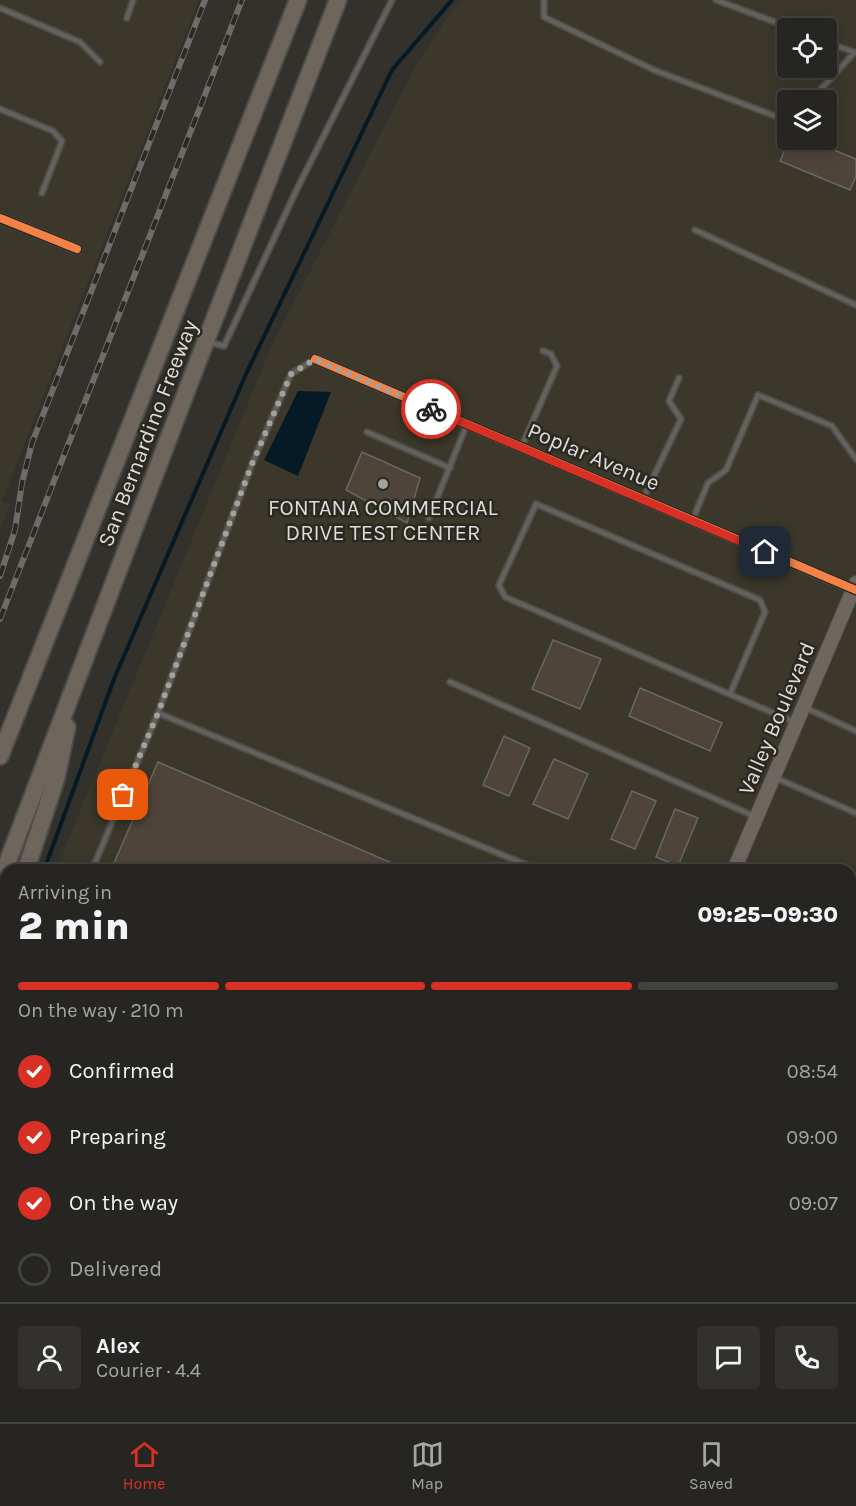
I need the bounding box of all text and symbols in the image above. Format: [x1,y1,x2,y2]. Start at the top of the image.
map controls [777,18,837,150]
button: locate [777,18,837,78]
button: layers [777,90,837,150]
street label: San Bernardino Freeway [93,316,203,550]
courier [401,379,461,439]
icon: bike [415,393,448,426]
street label: Poplar Avenue [524,417,664,496]
marker: FONTANA COMMERCIAL DRIVE TEST CENTER [376,477,390,491]
place label: FONTANA COMMERCIAL DRIVE TEST CENTER [268,495,499,546]
pin [739,526,790,577]
icon: home [748,535,781,568]
street label: Valley Boulevard [733,638,821,799]
pin [97,769,148,820]
icon: bag [106,778,139,811]
text: Arriving in [18,881,112,904]
text: 09:25–09:30 [697,902,838,928]
text: 2 min [18,903,130,949]
text: On the way · 210 m [18,999,184,1022]
icon: check [18,1055,51,1088]
text: Confirmed [69,1058,175,1084]
text: 08:54 [787,1060,838,1083]
icon: check [18,1121,51,1154]
text: Preparing [69,1124,166,1150]
text: 09:00 [786,1126,838,1149]
icon: check [18,1187,51,1220]
text: On the way [69,1190,178,1216]
text: 09:07 [789,1192,838,1215]
text: Delivered [69,1256,162,1282]
button: person [18,1326,81,1389]
button: chat [697,1326,760,1389]
button: phone [775,1326,838,1389]
text: Alex [96,1333,140,1359]
text: Courier · 4.4 [96,1359,201,1382]
tab: Home [123,1438,165,1493]
tab: Map [411,1438,444,1493]
tab: Saved [689,1438,733,1493]

